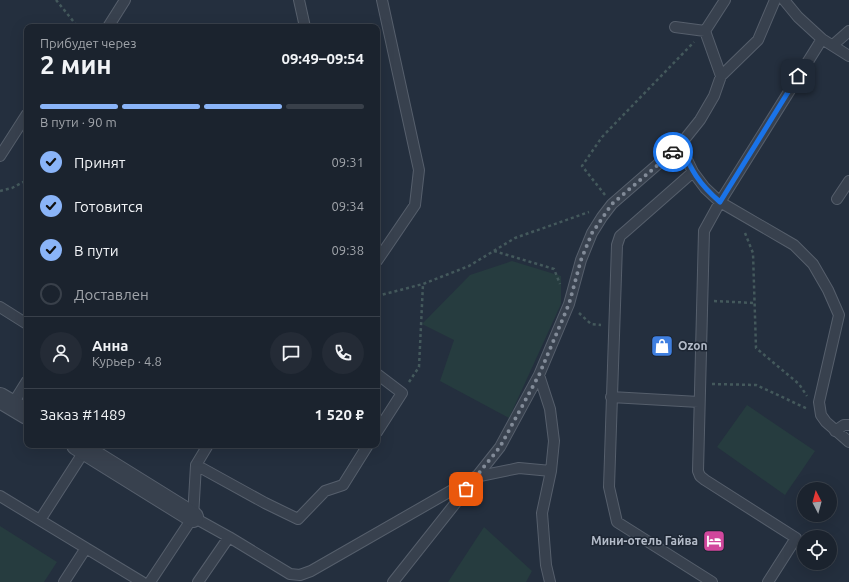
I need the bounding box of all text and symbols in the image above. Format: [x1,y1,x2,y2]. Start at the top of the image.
text: Прибудет через [40,36,137,50]
text: 2 мин [40,50,112,79]
text: 09:49–09:54 [281,50,364,67]
pin [781,59,815,93]
icon: home [787,65,809,87]
text: В пути · 90 m [40,115,117,129]
courier [653,132,693,172]
icon: car [662,141,684,163]
icon: check [40,151,62,173]
text: Принят [74,154,126,171]
text: 09:31 [331,155,364,169]
icon: check [40,195,62,217]
text: Готовится [74,198,143,215]
text: 09:34 [331,199,364,213]
icon: check [40,239,62,261]
text: В пути [74,242,119,259]
text: 09:38 [331,243,364,257]
text: Доставлен [74,286,149,303]
button: person [40,332,82,374]
button: chat [270,332,312,374]
button: phone [322,332,364,374]
shop icon: Ozon [649,333,675,359]
text: Анна [92,337,128,354]
place label: Ozon [678,339,707,352]
text: Курьер · 4.8 [92,354,162,368]
text: Заказ #1489 [40,406,126,423]
text: 1 520 ₽ [315,406,364,423]
pin [449,472,483,506]
icon: bag [455,478,477,500]
north arrow [797,482,837,522]
map controls [797,482,837,570]
hotel icon: Мини-отель Гайва [701,528,727,554]
button: locate [797,530,837,570]
place label: Мини-отель Гайва [591,534,698,547]

